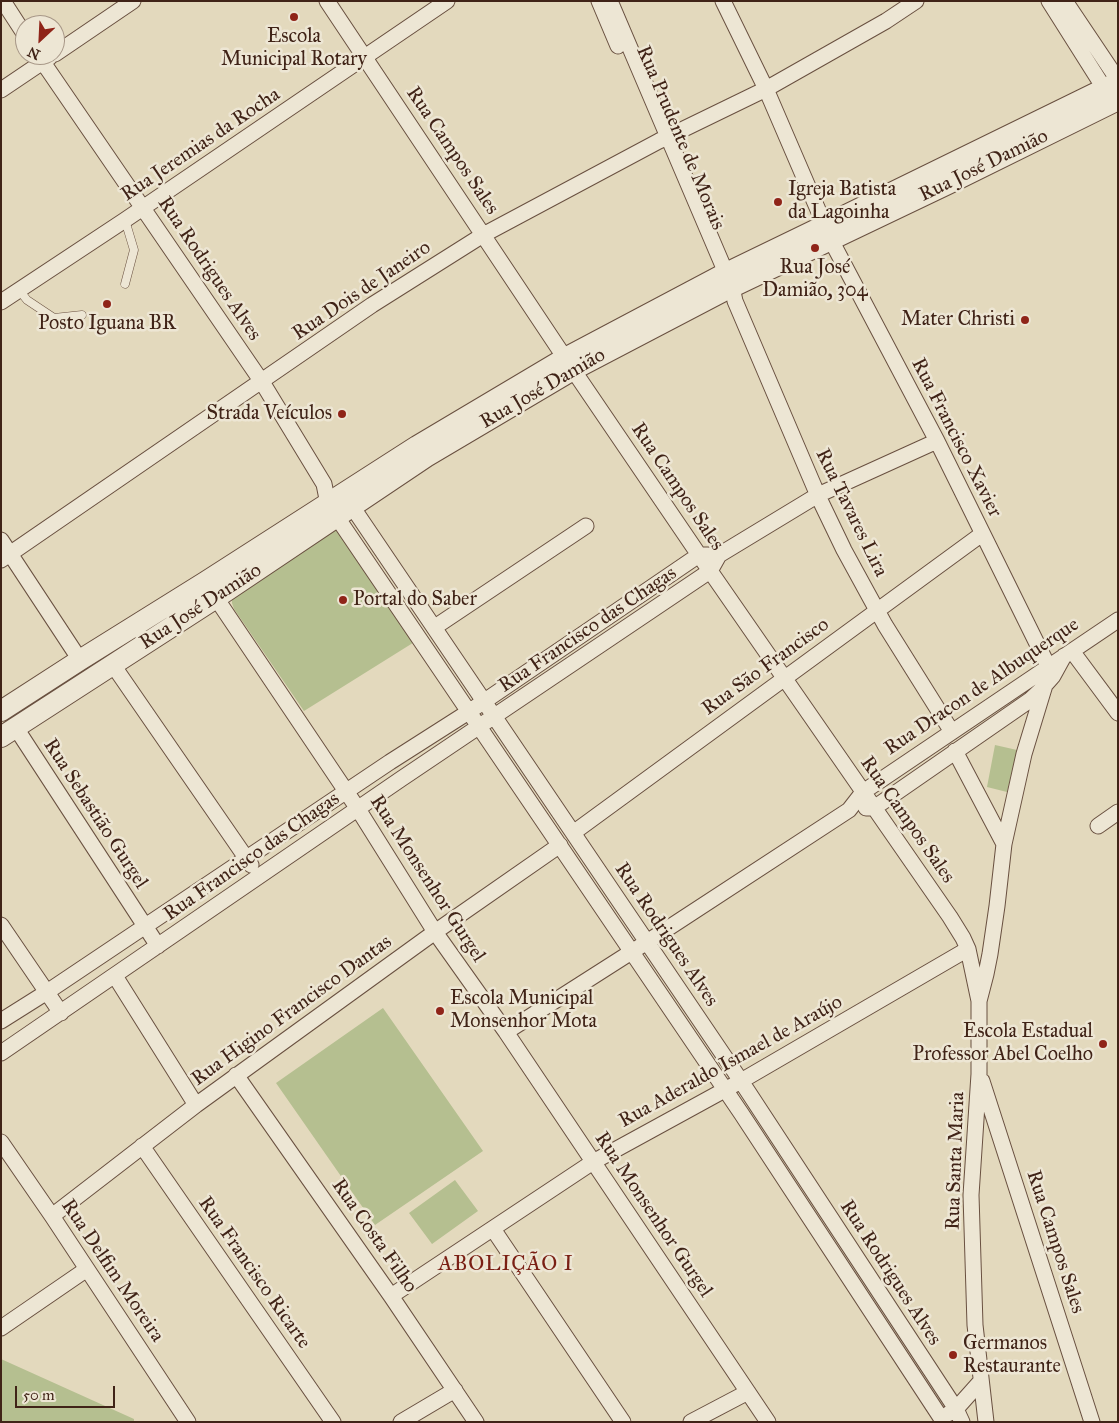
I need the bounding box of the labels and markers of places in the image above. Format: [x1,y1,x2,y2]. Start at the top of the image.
marker: Escola Municipal Rotary [288,11,300,23]
place label: Escola Municipal Rotary [221,25,367,72]
place label: Igreja Batista da Lagoinha [788,178,896,225]
marker: Igreja Batista da Lagoinha [772,196,784,208]
marker: Rua José Damião, 304 [809,242,821,254]
place label: Rua José Damião, 304 [762,256,868,303]
marker: Posto Iguana BR [101,298,113,310]
place label: Mater Christi [901,308,1015,332]
place label: Posto Iguana BR [38,312,176,336]
marker: Mater Christi [1019,314,1031,326]
place label: Strada Veículos [206,402,332,426]
marker: Strada Veículos [336,408,348,420]
place label: Portal do Saber [353,588,477,612]
marker: Portal do Saber [337,594,349,606]
place label: Escola Municipal Monsenhor Mota [450,987,597,1034]
marker: Escola Municipal Monsenhor Mota [434,1005,446,1017]
place label: Escola Estadual Professor Abel Coelho [913,1020,1093,1067]
marker: Escola Estadual Professor Abel Coelho [1097,1038,1109,1050]
place label: Germanos Restaurante [963,1332,1061,1379]
marker: Germanos Restaurante [947,1349,959,1361]

